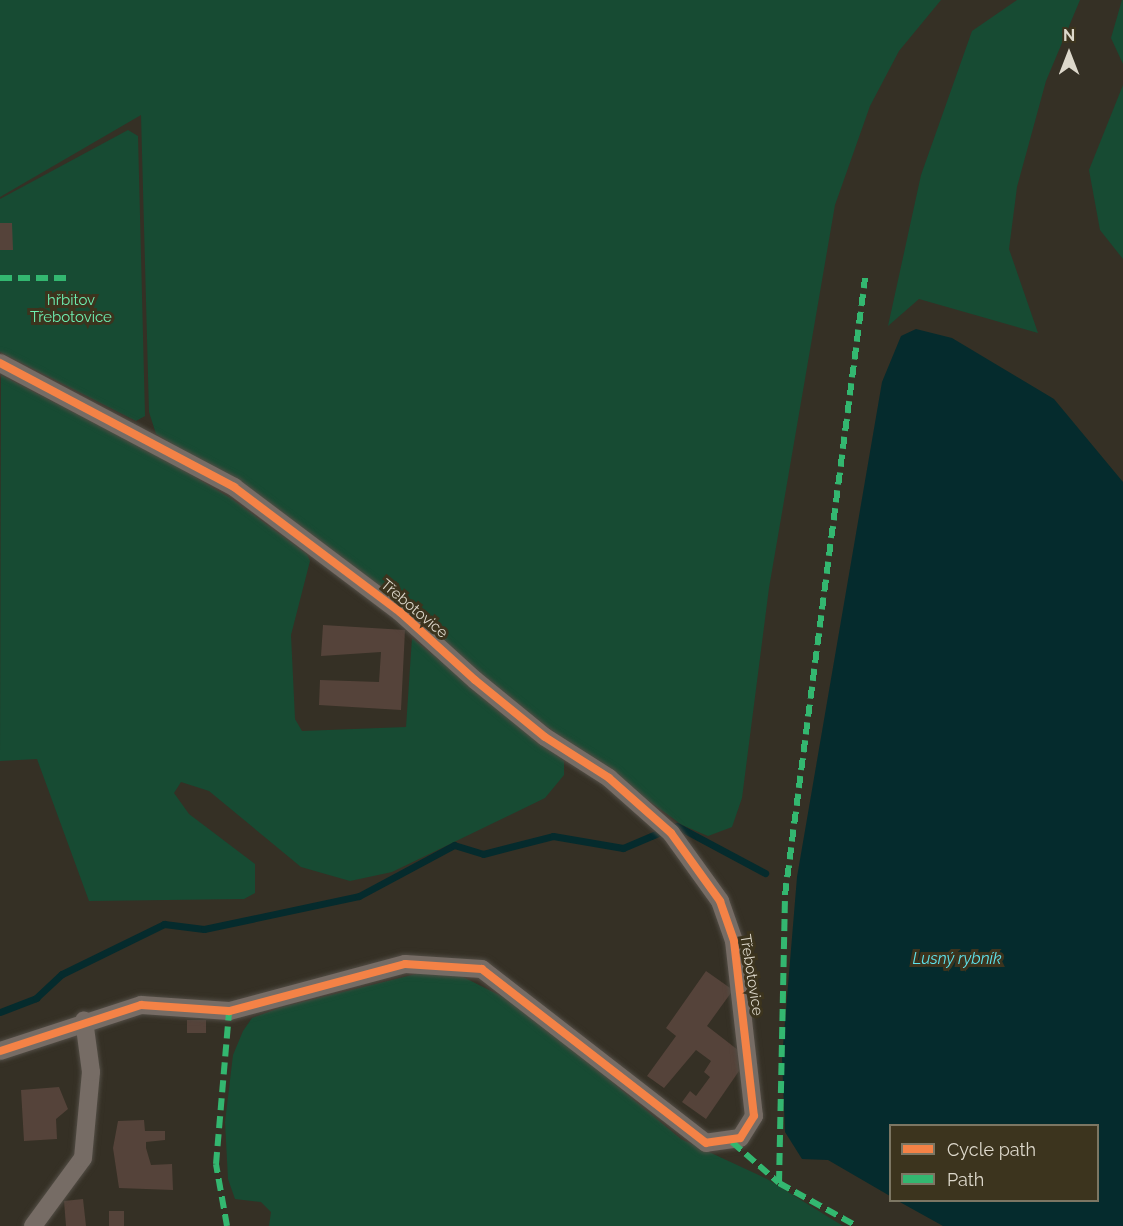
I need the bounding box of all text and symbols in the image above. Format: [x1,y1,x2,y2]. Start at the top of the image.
north arrow [1039,24,1099,84]
text: N [1063,26,1075,45]
park label: hřbitov Třebotovice [30,291,112,326]
street label: Třebotovice [377,576,451,642]
street label: Třebotovice [736,933,766,1017]
water label: Lusný rybník [912,949,1002,969]
legend [889,1124,1099,1202]
text: Cycle path [947,1139,1036,1160]
text: Path [947,1169,984,1190]

